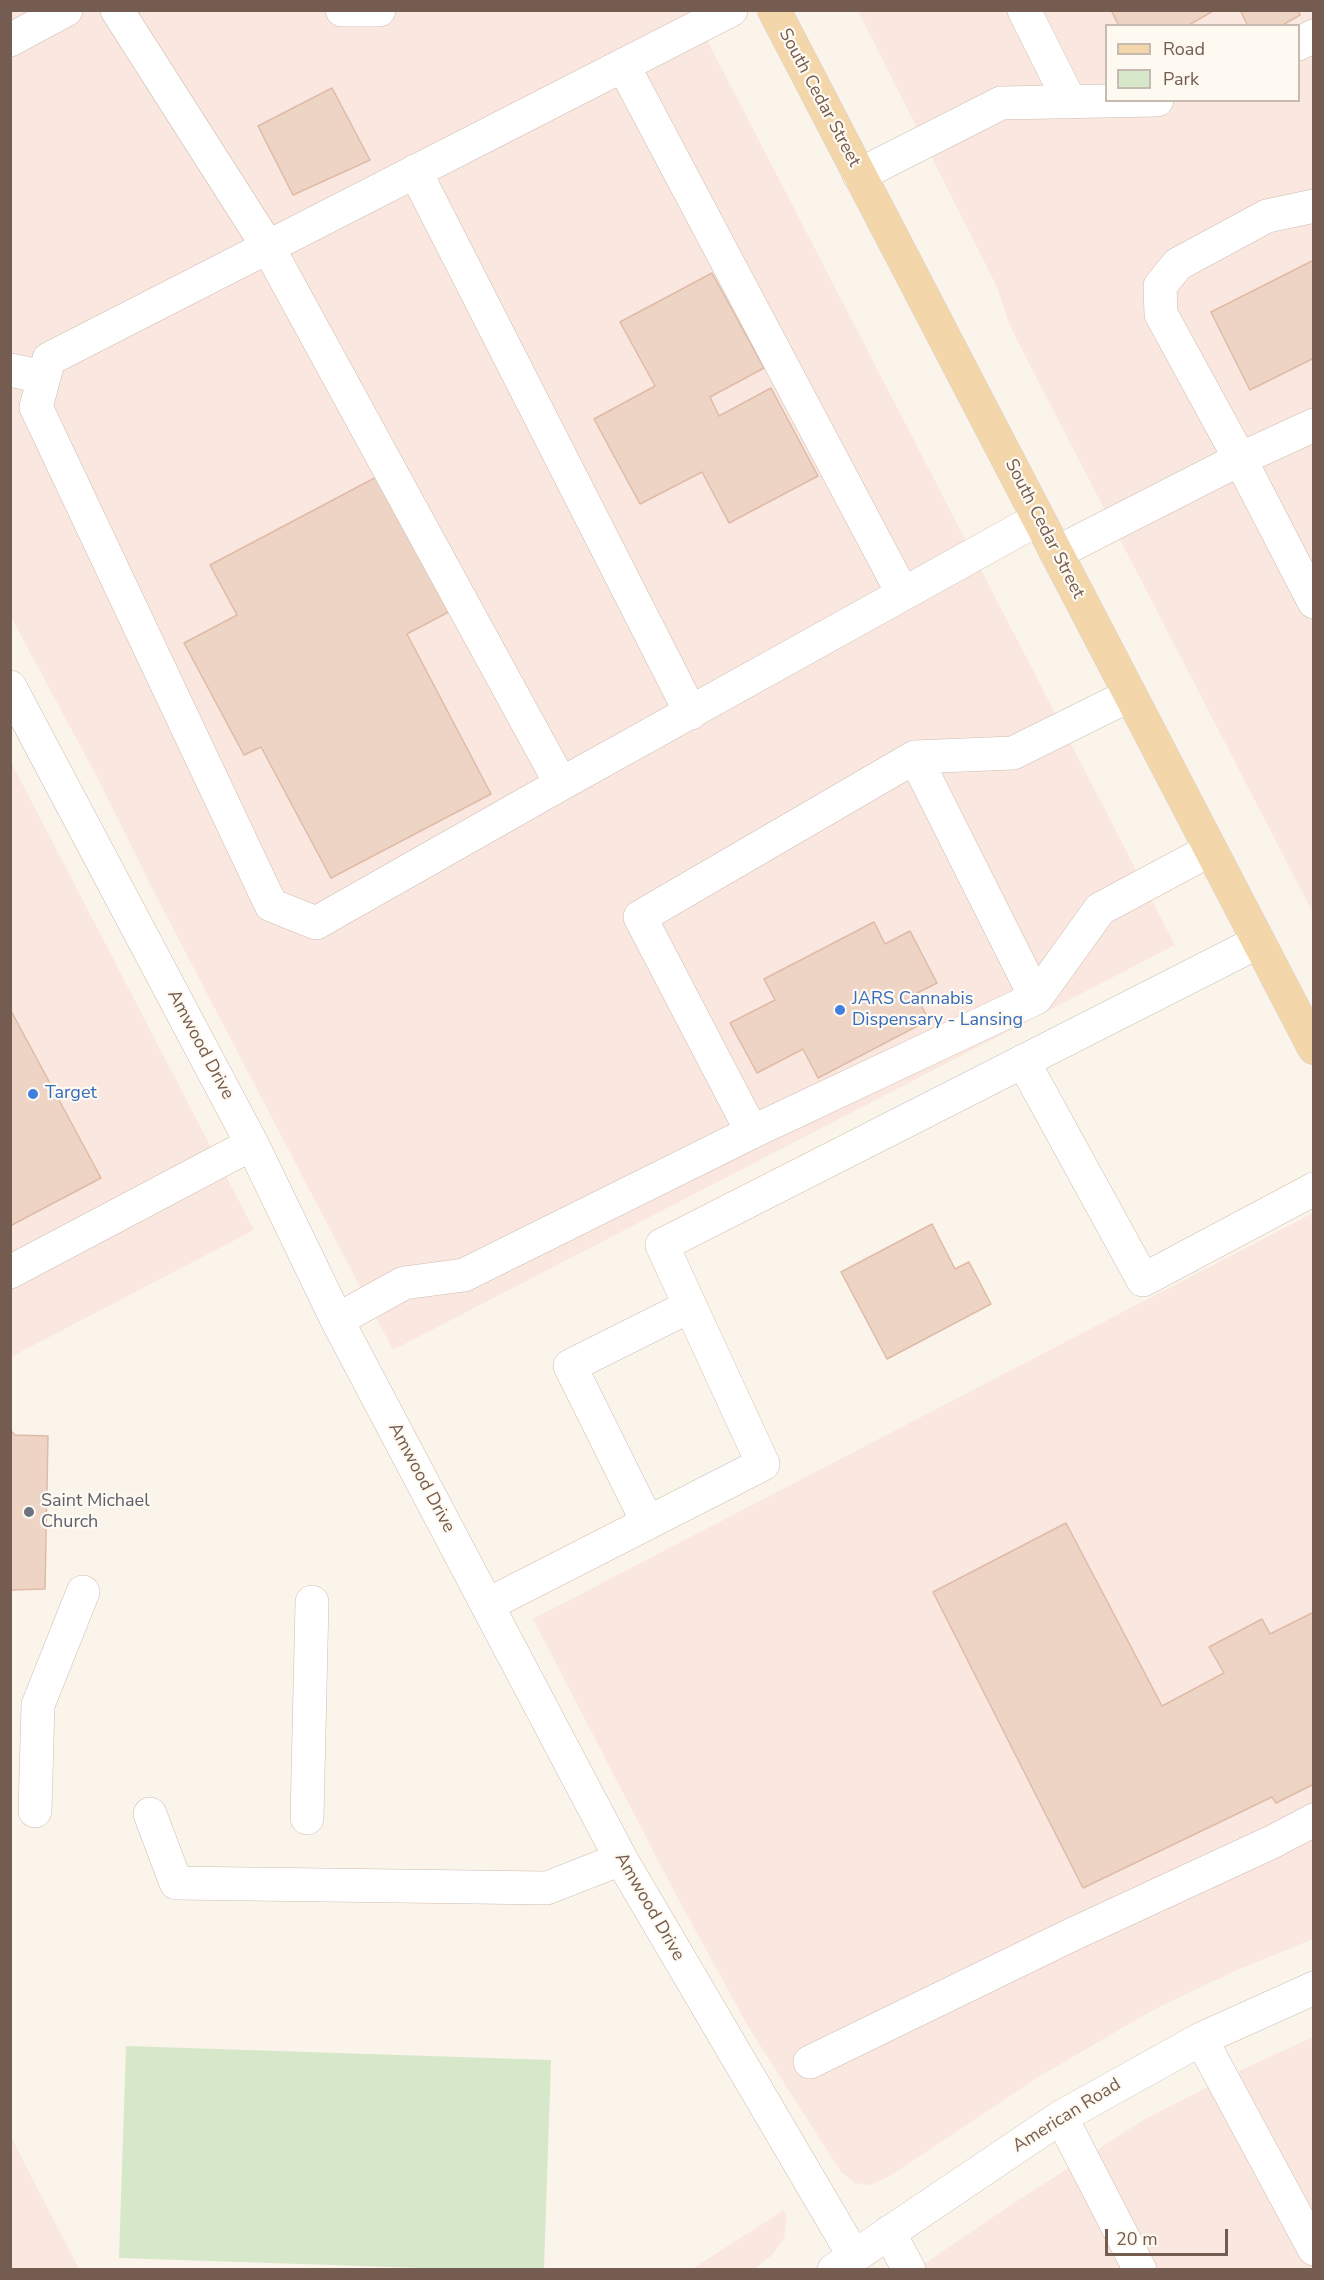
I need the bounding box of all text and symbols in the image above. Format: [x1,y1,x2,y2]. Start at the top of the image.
legend [1105,24,1300,102]
street label: South Cedar Street [773,25,865,171]
text: Road [1163,37,1205,61]
text: Park [1163,67,1199,91]
street label: South Cedar Street [1000,456,1088,602]
street label: Amwood Drive [162,986,238,1104]
place label: JARS Cannabis Dispensary - Lansing [852,989,1023,1032]
marker: JARS Cannabis Dispensary - Lansing [833,1003,847,1017]
place label: Target [45,1083,97,1105]
marker: Target [26,1087,40,1101]
street label: Amwood Drive [383,1419,459,1537]
place label: Saint Michael Church [41,1491,150,1534]
marker: Saint Michael Church [22,1505,36,1519]
street label: Amwood Drive [609,1849,689,1965]
street label: American Road [1009,2074,1125,2158]
scale bar [1108,2217,1231,2255]
text: 20 m [1116,2227,1158,2251]

